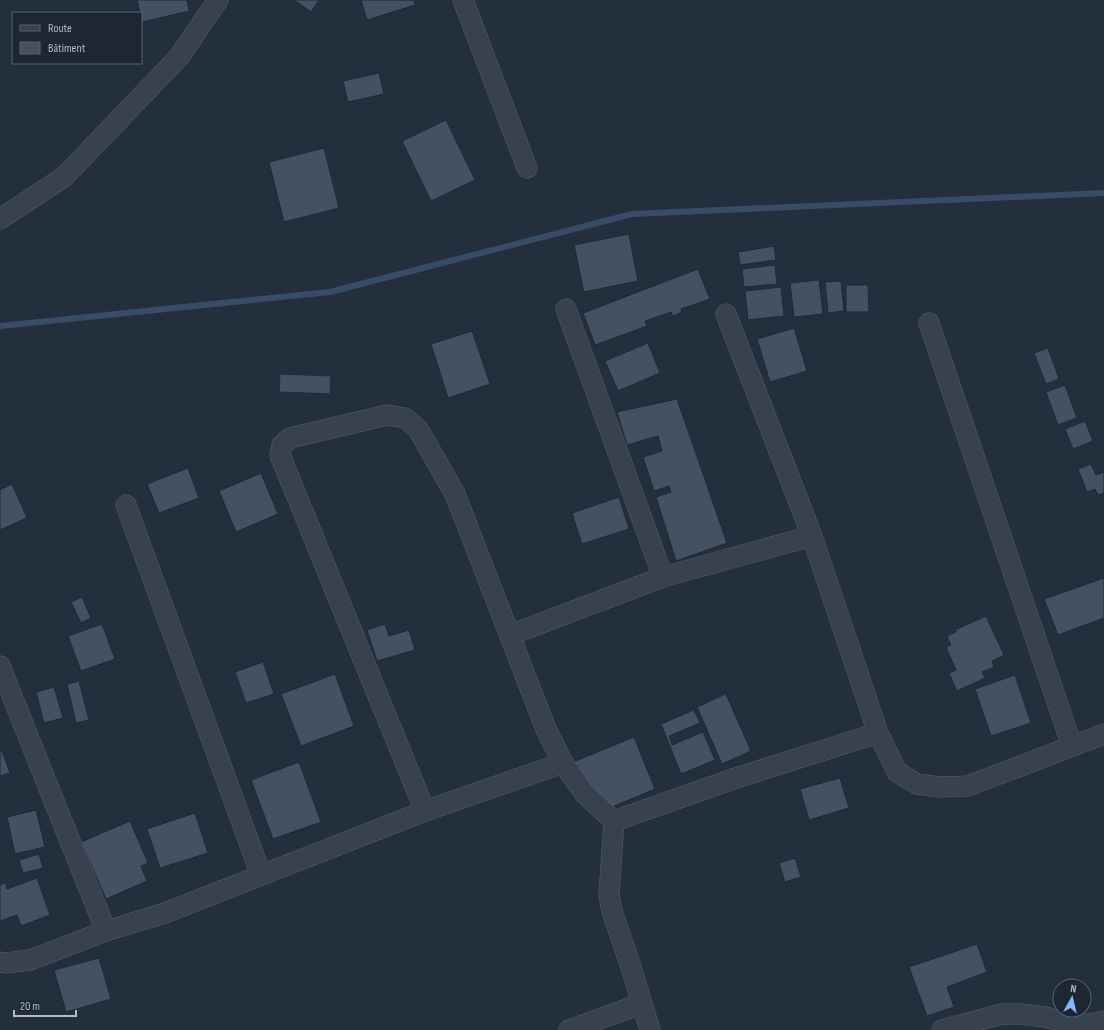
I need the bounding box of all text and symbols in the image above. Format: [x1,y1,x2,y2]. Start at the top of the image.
legend [12,12,142,64]
text: Route [48,21,72,36]
text: Bâtiment [48,41,86,56]
north arrow [1052,978,1092,1018]
text: N [1070,982,1077,995]
scale bar [14,992,76,1018]
text: 20 m [20,999,40,1014]

